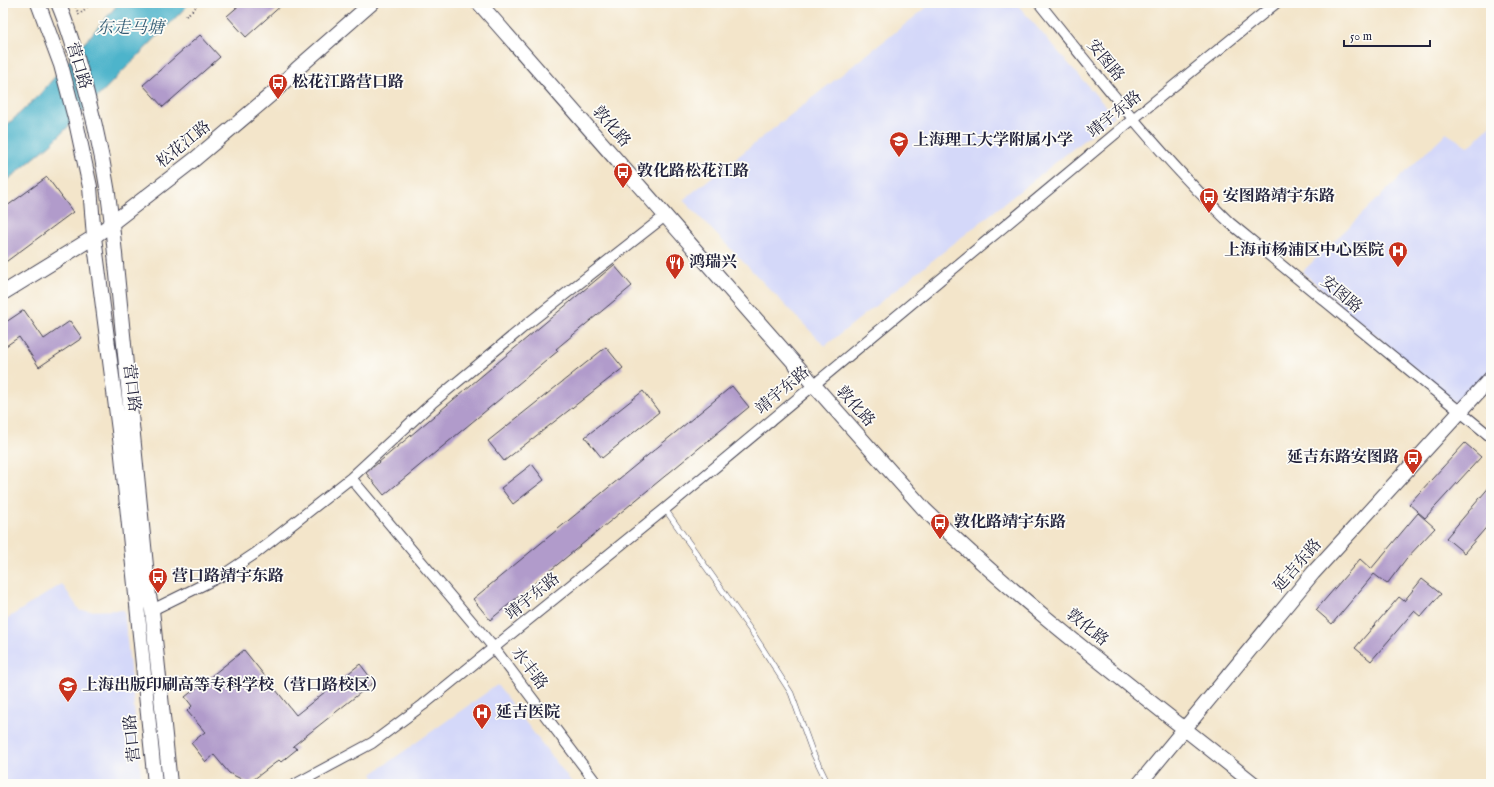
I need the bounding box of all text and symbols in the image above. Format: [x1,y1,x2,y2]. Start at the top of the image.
water label: 东走马塘 [96,18,167,39]
scale bar [1344,22,1430,48]
text: 50 m [1350,29,1372,44]
street label: 安图路 [1082,36,1128,86]
street label: 营口路 [61,40,95,92]
bus stop icon: 松花江路营口路 [267,72,289,100]
place label: 松花江路营口路 [292,73,404,93]
street label: 靖宇东路 [1084,87,1146,143]
street label: 敦化路 [588,102,634,152]
street label: 松花江路 [153,117,215,173]
school or university icon: 上海理工大学附属小学 [888,130,910,158]
place label: 上海理工大学附属小学 [913,131,1073,151]
bus stop icon: 敦化路松花江路 [612,161,634,189]
place label: 敦化路松花江路 [637,162,749,182]
bus stop icon: 安图路靖宇东路 [1198,186,1220,214]
place label: 安图路靖宇东路 [1223,186,1335,207]
place label: 上海市杨浦区中心医院 [1224,240,1384,261]
hospital icon: 上海市杨浦区中心医院 [1387,240,1409,268]
restaurant icon: 鸿瑞兴 [664,252,686,280]
place label: 鸿瑞兴 [689,253,737,273]
street label: 安图路 [1316,272,1366,318]
street label: 营口路 [118,363,144,413]
street label: 靖宇东路 [752,363,814,419]
street label: 敦化路 [832,382,878,432]
place label: 延吉东路安图路 [1287,447,1399,468]
bus stop icon: 延吉东路安图路 [1402,447,1424,475]
bus stop icon: 敦化路靖宇东路 [929,512,951,540]
place label: 敦化路靖宇东路 [954,512,1066,533]
street label: 延吉东路 [1269,535,1327,597]
bus stop icon: 营口路靖宇东路 [147,566,169,594]
place label: 营口路靖宇东路 [172,566,284,587]
street label: 靖宇东路 [502,569,564,625]
street label: 敦化路 [1062,605,1112,651]
street label: 水丰路 [507,644,551,694]
school or university icon: 上海出版印刷高等专科学校（营口路校区） [57,675,79,703]
place label: 上海出版印刷高等专科学校（营口路校区） [82,675,386,696]
hospital icon: 延吉医院 [471,702,493,730]
place label: 延吉医院 [496,703,560,723]
street label: 营口路 [121,713,145,763]

